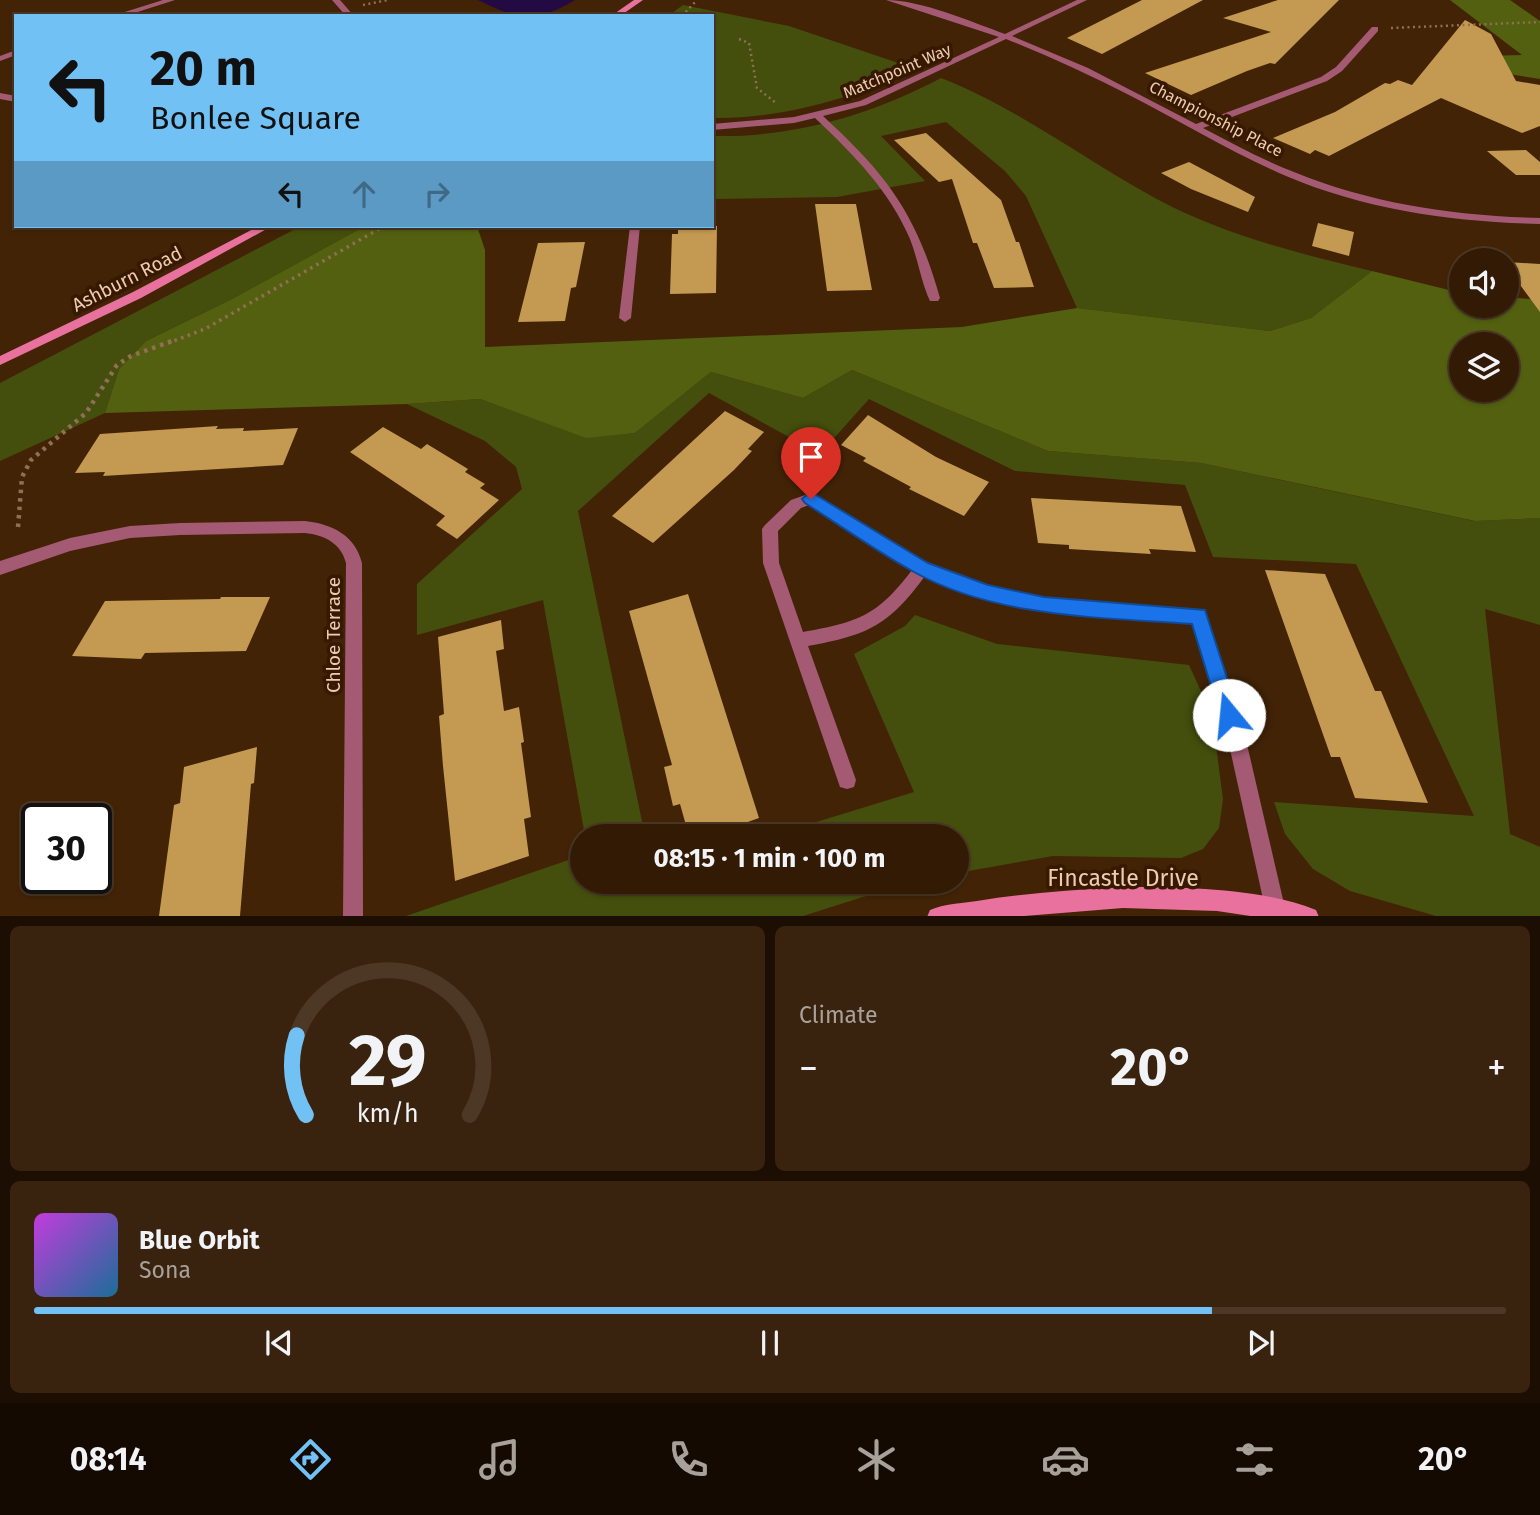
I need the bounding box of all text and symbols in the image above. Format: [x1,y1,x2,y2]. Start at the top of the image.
text: 20 m [150,39,257,98]
street label: Matchpoint Way [840,40,954,102]
icon: left [35,42,126,133]
street label: Championship Place [1146,77,1286,161]
text: Bonlee Square [150,99,361,137]
icon: left [272,175,310,213]
icon: ahead [345,175,383,213]
icon: right [418,175,456,213]
street label: Ashburn Road [68,241,186,317]
map controls [1449,248,1519,402]
button: sound [1449,248,1519,318]
button: layers [1449,332,1519,402]
pin [781,427,841,499]
icon: arrive [792,438,830,476]
street label: Chloe Terrace [322,577,345,693]
position arrow [1192,678,1266,752]
speed limit sign: 30 [21,803,112,894]
text: 08:15 · 1 min · 100 m [654,843,885,874]
street label: Fincastle Drive [1047,864,1199,892]
text: Climate [799,1001,878,1029]
text: 29 [349,1017,426,1104]
text: 20° [1110,1036,1195,1099]
text: − [799,1045,818,1091]
text: + [1487,1045,1506,1091]
text: km/h [357,1098,418,1128]
text: Blue Orbit [139,1225,259,1256]
text: Sona [139,1256,191,1284]
icon: previous [260,1324,298,1362]
icon: pause [751,1324,789,1362]
icon: next [1242,1324,1280,1362]
icon: directions [286,1435,335,1484]
icon: music [475,1435,524,1484]
icon: phone [664,1435,713,1484]
icon: climate [852,1435,901,1484]
icon: car [1041,1435,1090,1484]
icon: filters [1230,1435,1279,1484]
text: 08:14 [70,1440,147,1478]
text: 20° [1418,1440,1470,1478]

